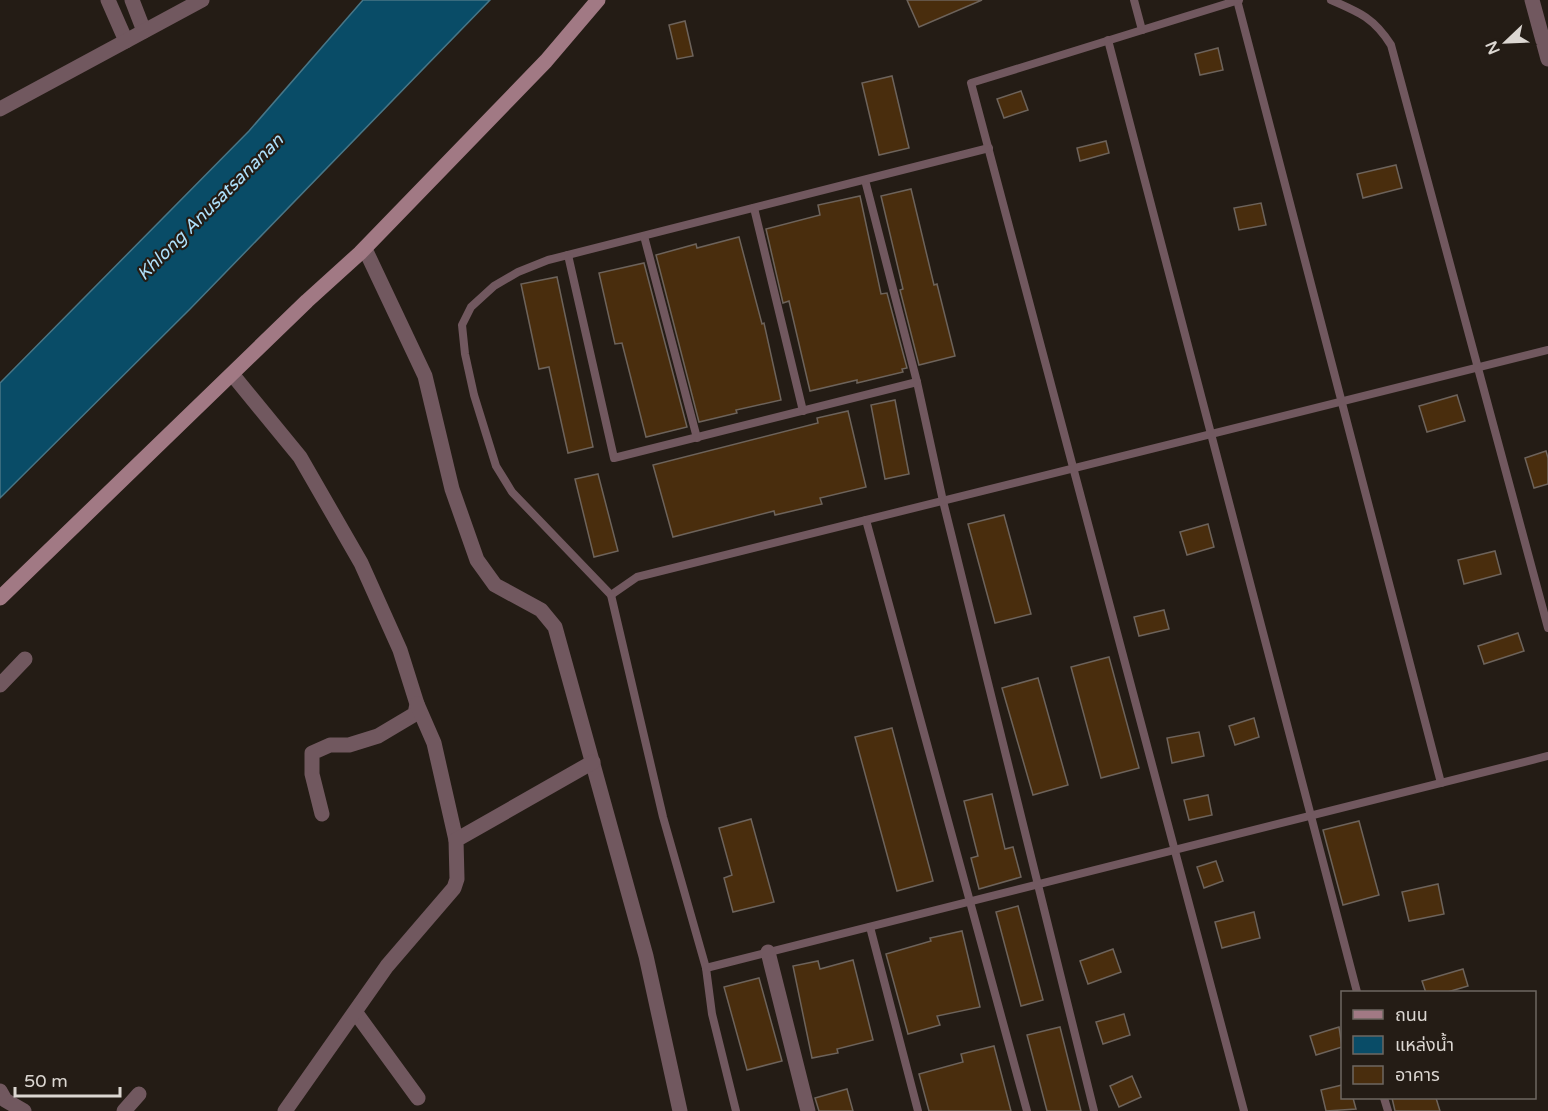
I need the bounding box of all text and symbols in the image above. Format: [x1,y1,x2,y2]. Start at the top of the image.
north arrow [1476,12,1536,72]
text: N [1481,38,1505,57]
water label: Khlong Anusatsananan [132,129,288,285]
legend [1341,991,1536,1099]
text: ถนน [1395,1004,1428,1026]
text: แหล่งน้ำ [1395,1032,1454,1056]
scale bar [15,1060,120,1098]
text: อาคาร [1395,1064,1440,1086]
text: 50 m [24,1070,68,1092]

